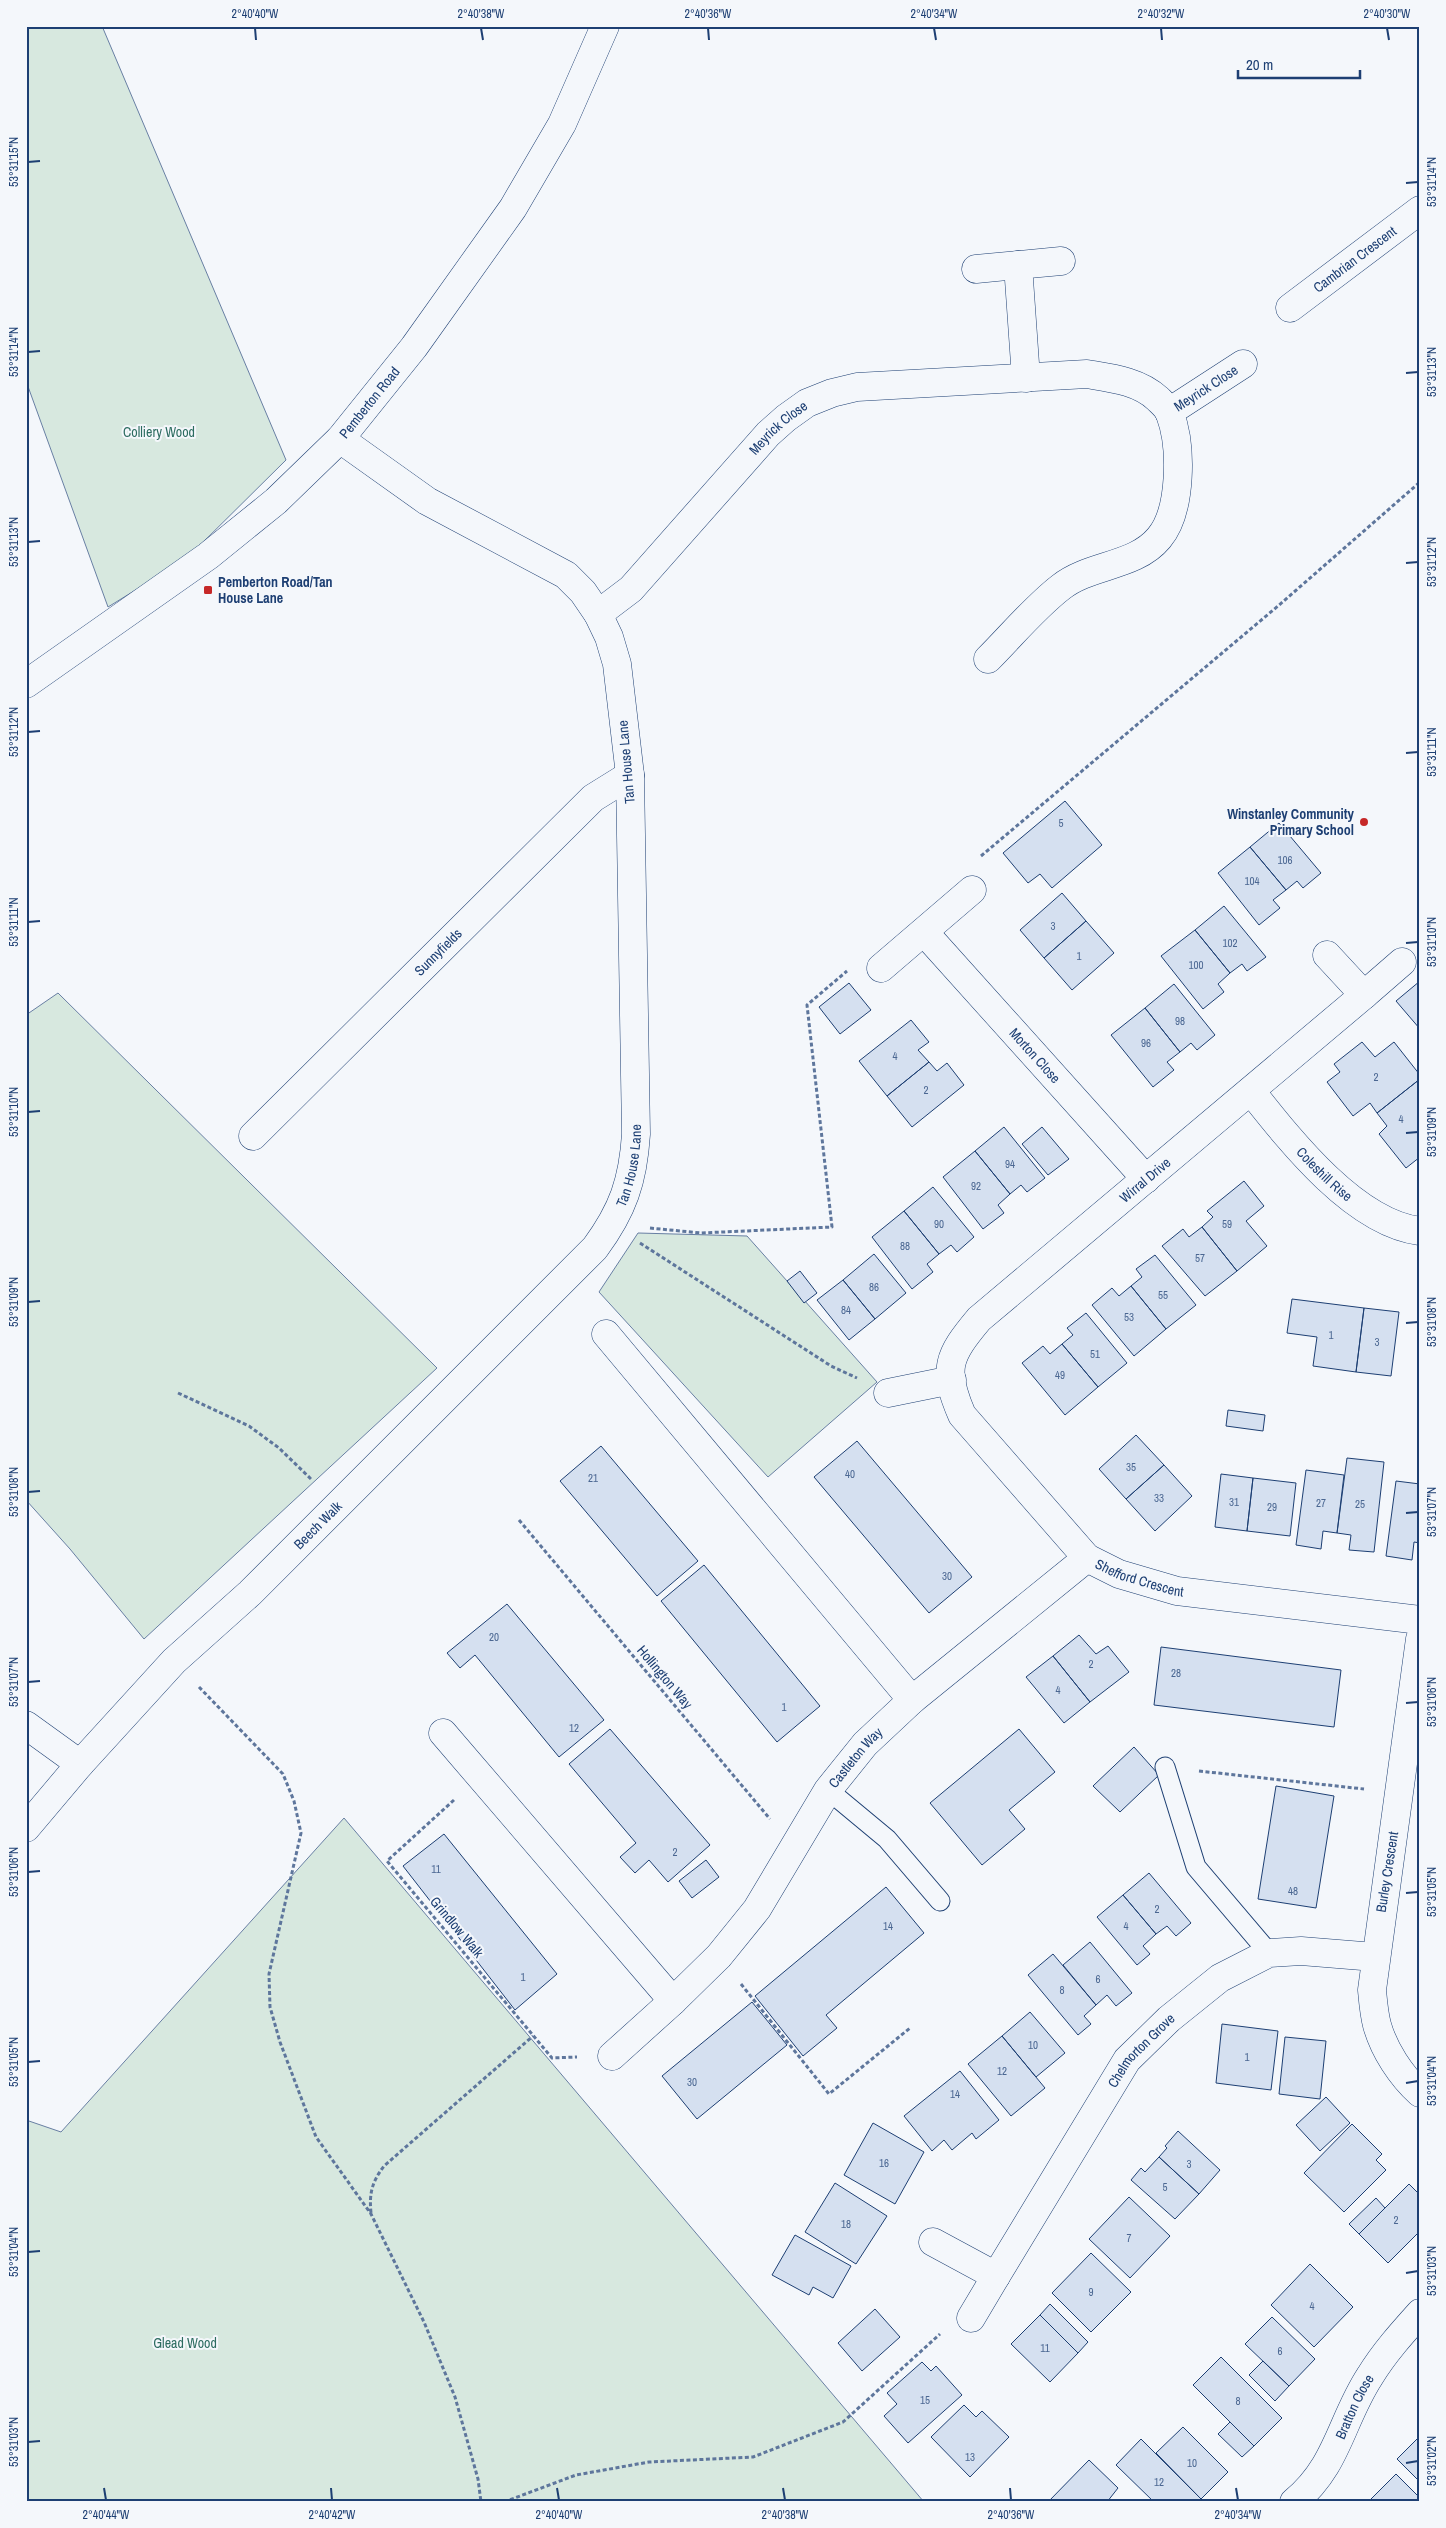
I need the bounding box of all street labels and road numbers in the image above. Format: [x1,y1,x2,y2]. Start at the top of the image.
street label: Cambrian Crescent [1309,222,1400,296]
street label: Meyrick Close [1170,361,1241,415]
street label: Pemberton Road [335,363,404,442]
street label: Meyrick Close [745,397,811,458]
street label: Tan House Lane [613,719,639,805]
street label: Sunnyfields [410,924,466,980]
street label: Morton Close [1005,1024,1065,1087]
street label: Tan House Lane [612,1124,645,1210]
street label: Coleshill Rise [1292,1143,1356,1205]
street label: Wirral Drive [1116,1153,1174,1207]
street label: Beech Walk [290,1497,346,1553]
street label: Shefford Crescent [1092,1555,1185,1601]
street label: Hollington Way [633,1642,697,1713]
street label: Castleton Way [824,1723,886,1792]
street label: Burley Crescent [1372,1830,1402,1914]
street label: Grindlow Walk [426,1893,488,1961]
street label: Chelmorton Grove [1103,2009,1178,2091]
street label: Bratton Close [1331,2371,1378,2442]

